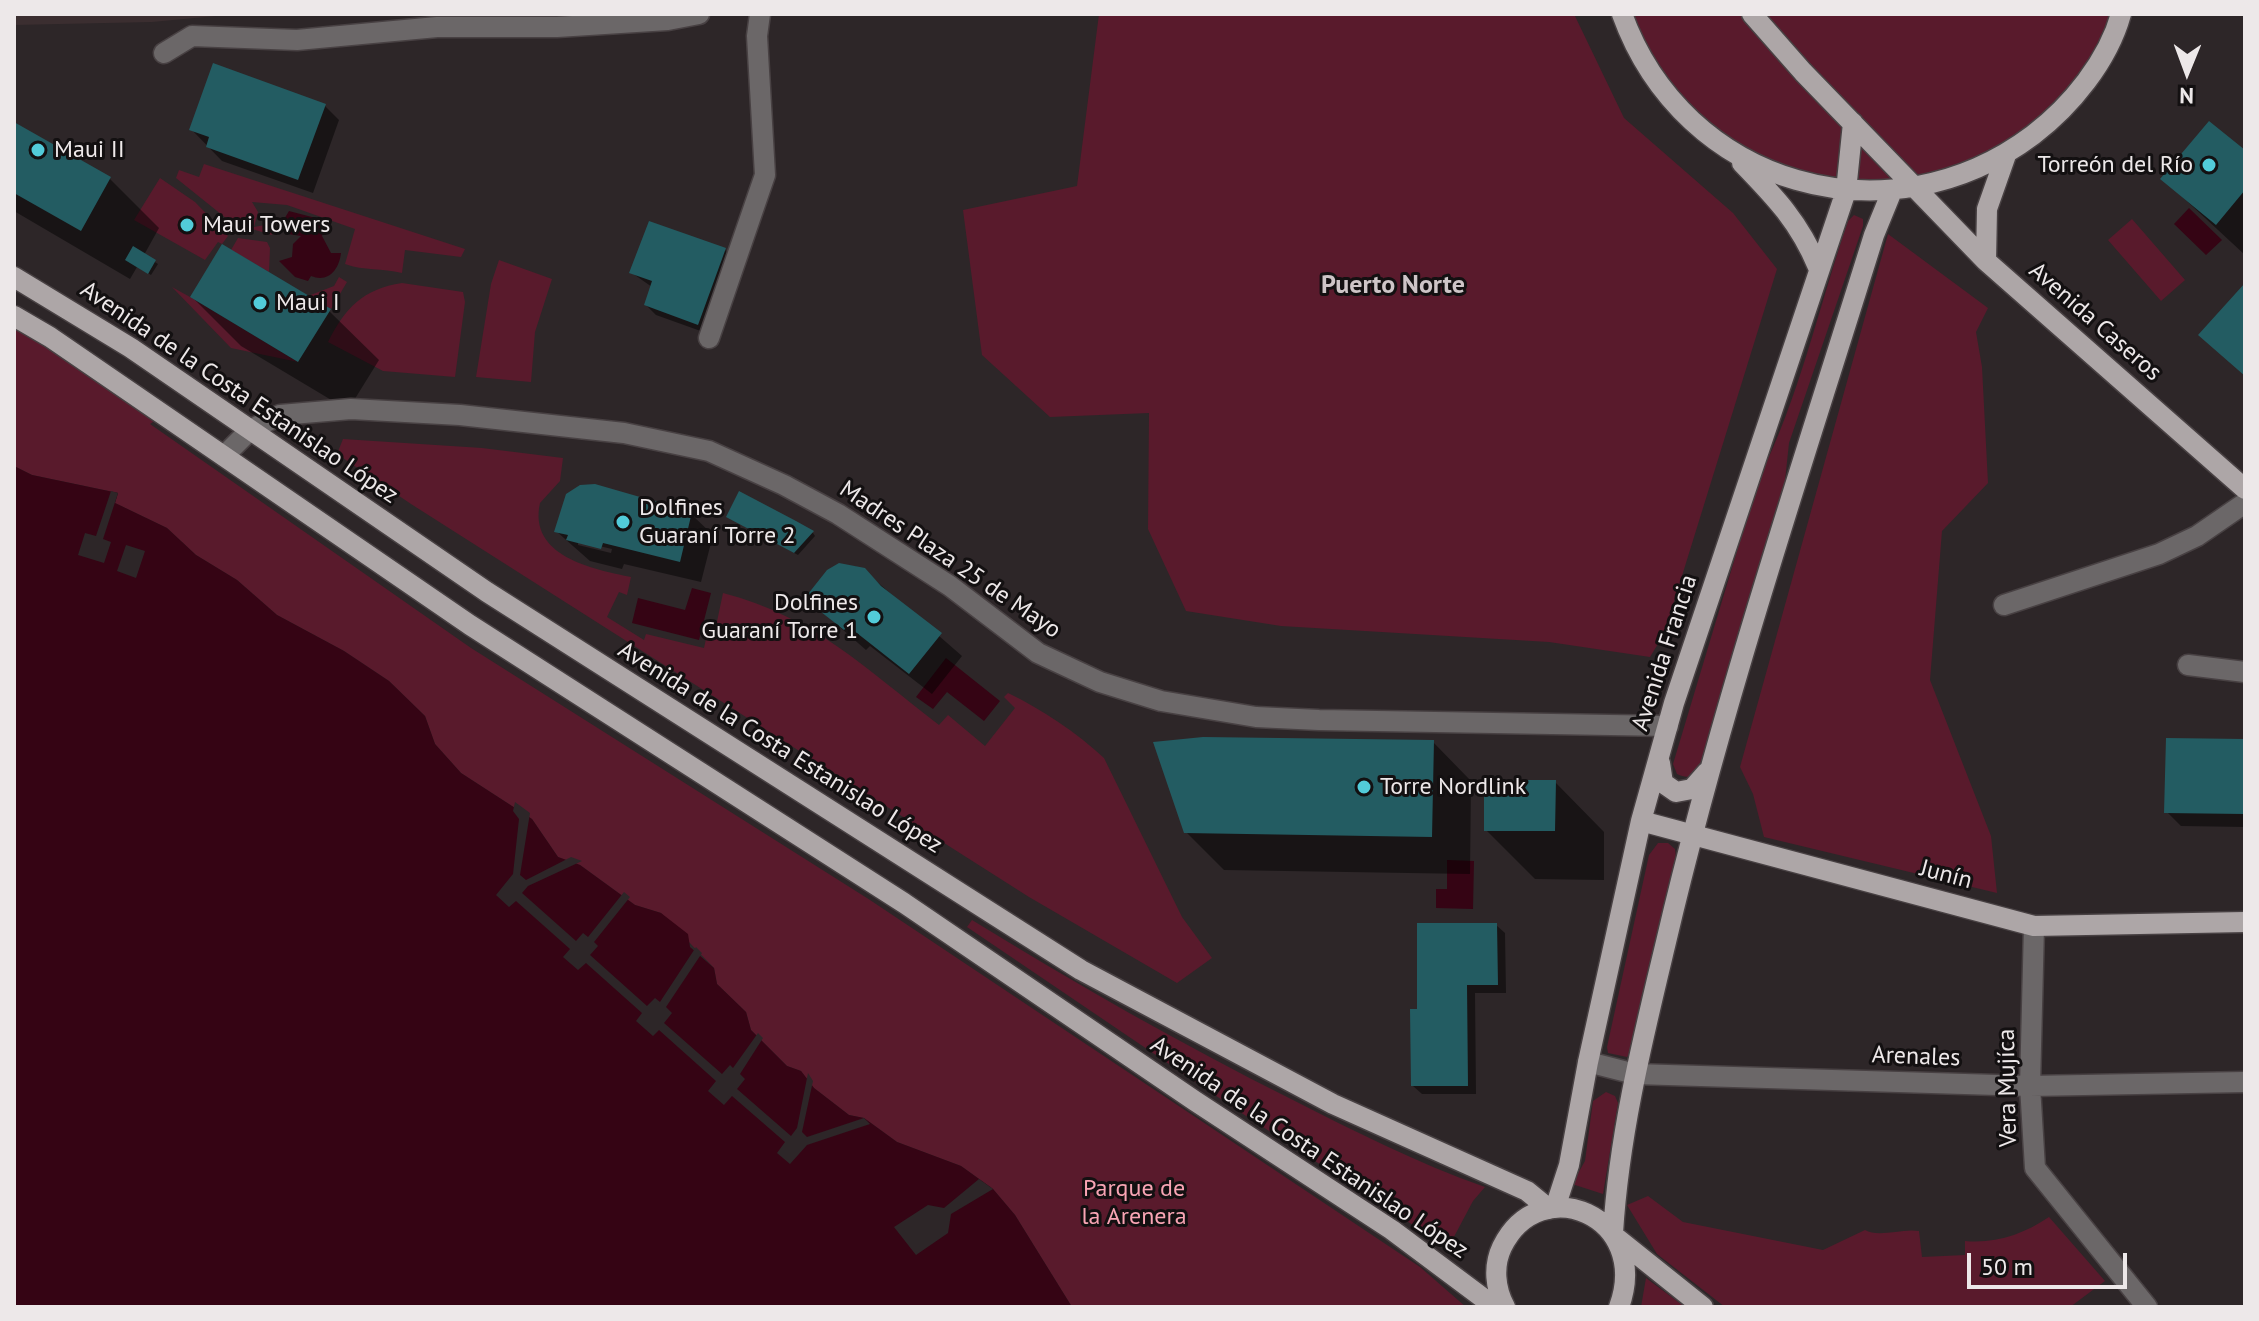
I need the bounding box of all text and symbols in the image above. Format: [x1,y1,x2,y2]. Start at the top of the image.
north arrow [2147,32,2227,112]
text: N [2179,82,2194,110]
place label: Maui II [54,136,125,164]
marker: Maui II [29,141,47,159]
place label: Torreón del Río [2037,151,2193,179]
marker: Torreón del Río [2200,156,2218,174]
place label: Maui Towers [203,211,330,239]
marker: Maui Towers [178,216,196,234]
street label: Avenida Caseros [2023,257,2167,387]
district label: Puerto Norte [1321,270,1465,302]
street label: Avenida de la Costa Estanislao López [75,276,403,510]
place label: Maui I [276,289,340,317]
marker: Maui I [251,294,269,312]
street label: Madres Plaza 25 de Mayo [834,475,1066,645]
place label: Dolfines Guaraní Torre 2 [639,494,796,550]
marker: Dolfines Guaraní Torre 2 [614,513,632,531]
street label: Avenida Francia [1626,571,1704,735]
place label: Dolfines Guaraní Torre 1 [701,589,858,645]
marker: Dolfines Guaraní Torre 1 [865,608,883,626]
street label: Avenida de la Costa Estanislao López [613,636,947,860]
place label: Torre Nordlink [1380,773,1526,801]
marker: Torre Nordlink [1355,778,1373,796]
street label: Junín [1917,854,1975,896]
street label: Vera Mujíca [1993,1029,2023,1147]
street label: Avenida de la Costa Estanislao López [1145,1031,1473,1265]
street label: Arenales [1871,1041,1961,1073]
park label: Parque de la Arenera [1081,1175,1187,1231]
scale bar [1971,1237,2131,1287]
text: 50 m [1981,1251,2033,1282]

